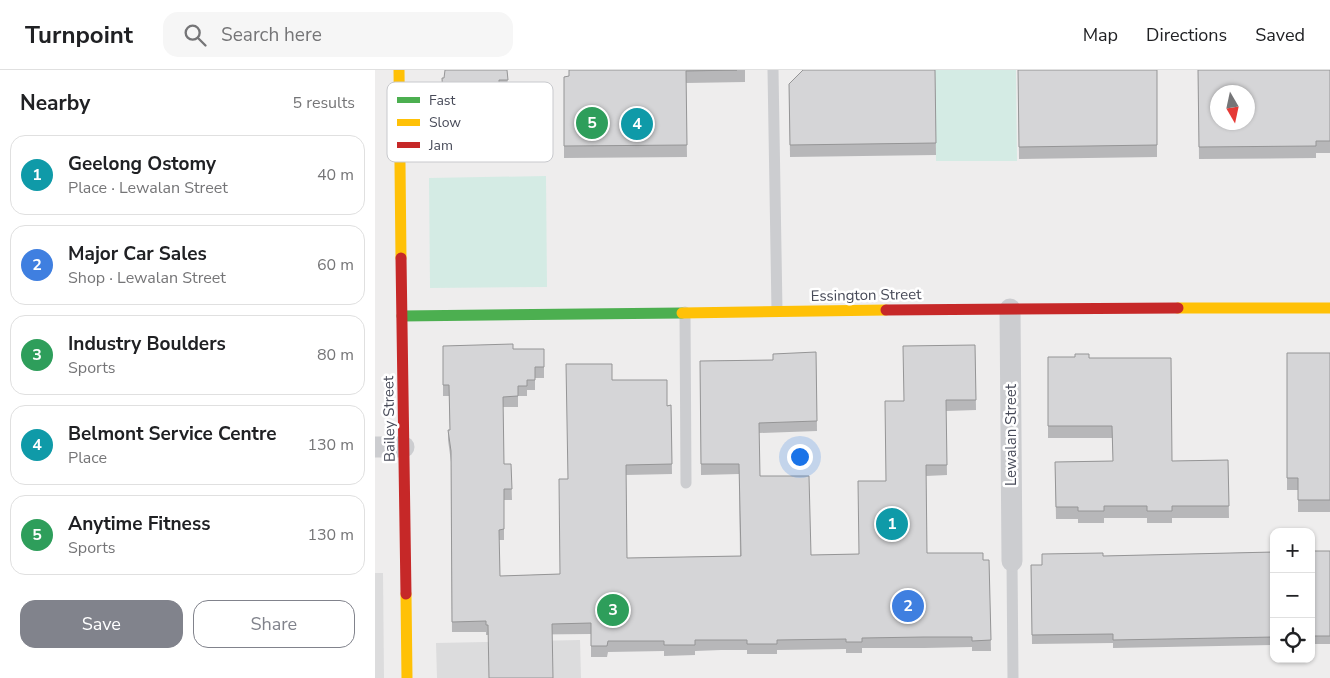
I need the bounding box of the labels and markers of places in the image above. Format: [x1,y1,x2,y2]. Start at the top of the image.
pin: 5 [576,104,608,142]
pin: 4 [621,105,653,143]
pin: 1 [876,505,908,543]
pin: 2 [892,587,924,625]
pin: 3 [597,591,629,629]

